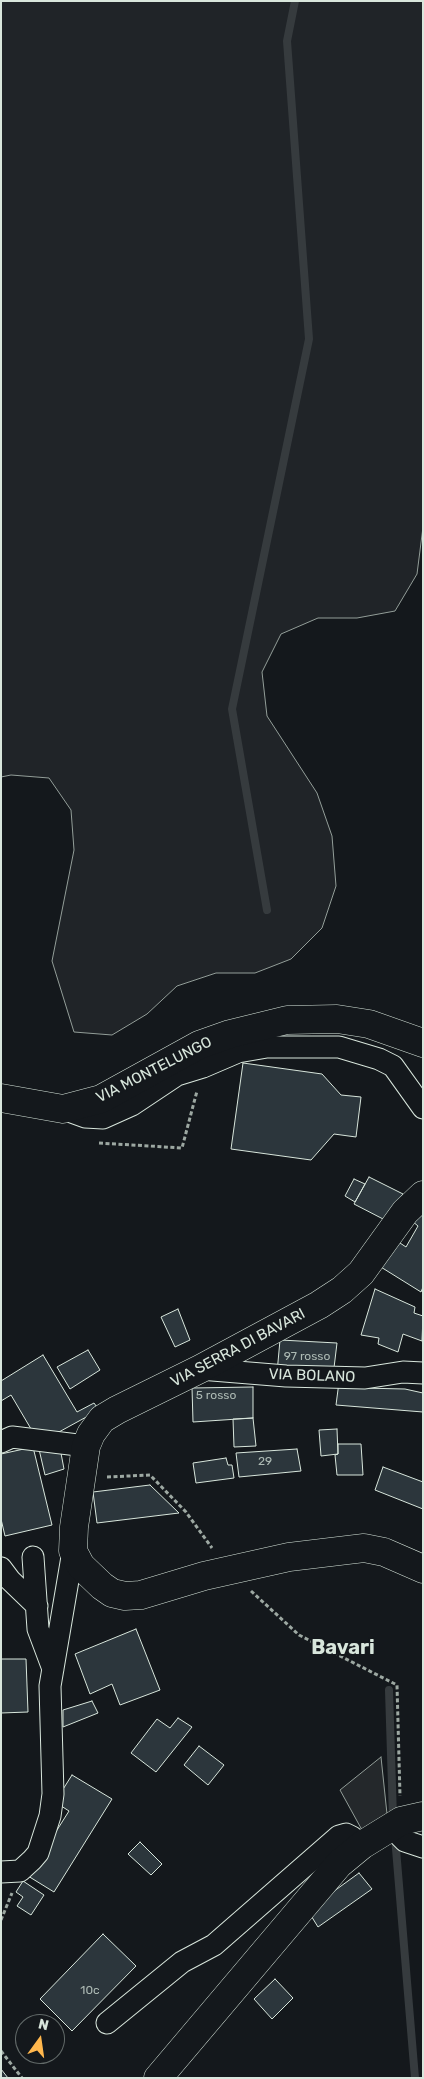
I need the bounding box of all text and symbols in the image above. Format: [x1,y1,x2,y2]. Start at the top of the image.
street label: VIA MONTELUNGO [93,1033,215,1107]
street label: VIA SERRA DI BAVARI [168,1305,308,1391]
house number: 97 rosso [284,1350,330,1364]
street label: VIA BOLANO [268,1365,356,1387]
house number: 5 rosso [196,1389,236,1403]
house number: 29 [258,1455,272,1469]
district label: Bavari [311,1636,375,1660]
house number: 10c [80,1984,100,1998]
north arrow [15,2014,65,2064]
text: N [37,2015,50,2034]

